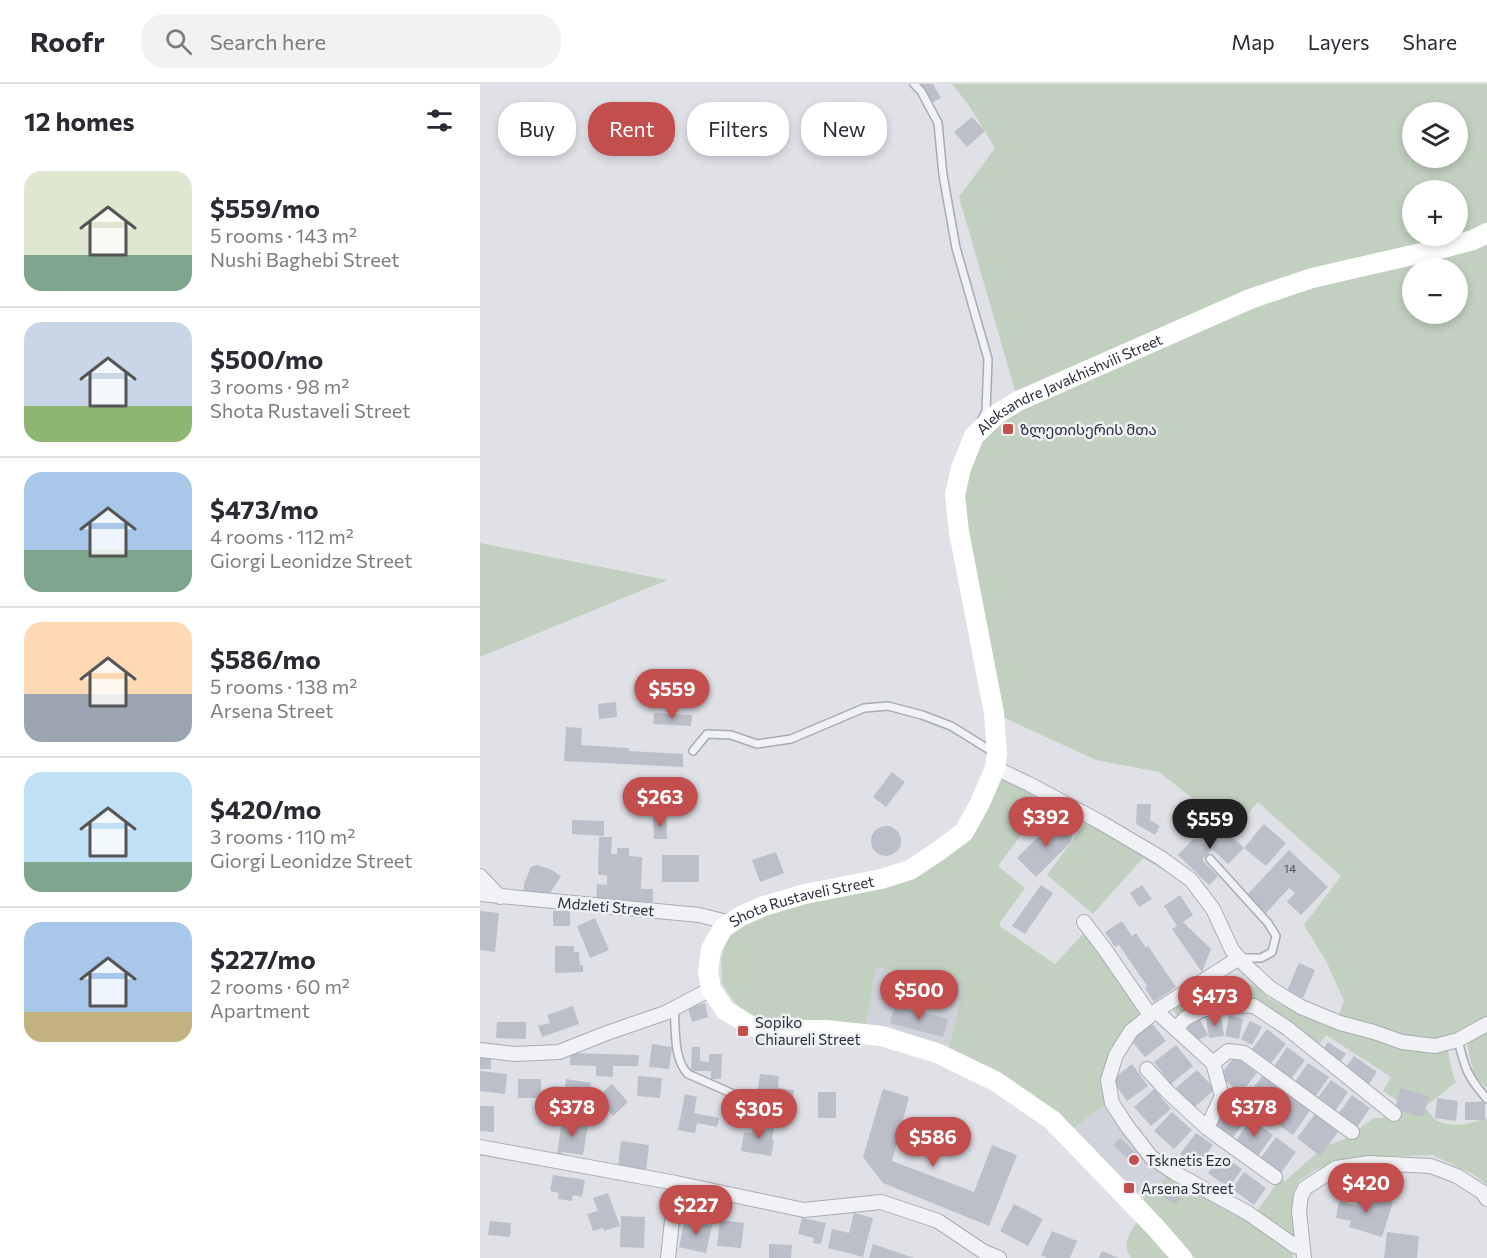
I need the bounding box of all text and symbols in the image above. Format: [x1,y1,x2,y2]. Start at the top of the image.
search box [141,14,561,68]
text: Roofr [30,24,105,58]
icon: search [162,25,195,58]
text: Search here [210,28,326,55]
text: Map [1231,29,1275,54]
text: Layers [1308,29,1370,54]
text: Share [1403,29,1457,54]
chip: Buy [498,102,576,156]
chip: Rent [588,102,675,156]
chip: Filters [687,102,789,156]
chip: New [801,102,887,156]
map controls [1402,102,1468,324]
button: layers [1402,102,1468,168]
icon: filters [423,104,456,137]
text: 12 homes [24,105,135,136]
button: + [1402,180,1468,246]
text: $559/mo [210,192,320,223]
icon: home [72,195,144,267]
text: 5 rooms · 143 m² [210,223,357,247]
text: Nushi Baghebi Street [210,247,399,271]
button: − [1402,258,1468,324]
street label: Aleksandre Javakhishvili Street [972,330,1165,438]
text: $500/mo [210,343,323,374]
icon: home [72,346,144,418]
text: 3 rooms · 98 m² [210,374,349,398]
text: Shota Rustaveli Street [210,398,410,422]
place label: ზლეთისერის მთა [1020,420,1157,439]
marker: ზლეთისერის მთა [1001,422,1015,436]
text: $473/mo [210,493,318,524]
icon: home [72,496,144,568]
text: 4 rooms · 112 m² [210,524,354,548]
text: Giorgi Leonidze Street [210,548,412,572]
text: $586/mo [210,643,321,674]
icon: home [72,646,144,718]
pin: $559 [636,669,708,720]
text: 5 rooms · 138 m² [210,674,357,698]
text: $559 [648,676,696,700]
text: Arsena Street [210,698,333,722]
pin: $263 [624,777,696,828]
text: $263 [637,784,683,808]
text: $420/mo [210,793,321,824]
icon: home [72,796,144,868]
pin: $392 [1010,797,1082,848]
pin: $559 [1174,799,1246,850]
text: $392 [1023,804,1069,828]
text: $559 [1186,806,1234,830]
text: 3 rooms · 110 m² [210,824,355,848]
text: Giorgi Leonidze Street [210,848,412,872]
house number: 14 [1284,861,1296,875]
street label: Shota Rustaveli Street [726,872,876,930]
street label: Mdzleti Street [557,893,655,919]
text: $227/mo [210,943,316,974]
icon: home [72,946,144,1018]
pin: $500 [883,970,955,1021]
text: 2 rooms · 60 m² [210,974,350,998]
pin: $473 [1179,976,1251,1027]
text: $500 [894,977,944,1001]
text: $473 [1192,983,1238,1007]
text: Apartment [210,998,310,1022]
place label: Sopiko Chiaureli Street [755,1013,861,1048]
marker: Sopiko Chiaureli Street [736,1024,750,1038]
pin: $378 [536,1087,608,1138]
pin: $378 [1218,1087,1290,1138]
pin: $305 [723,1089,795,1140]
text: $378 [549,1094,595,1118]
text: $378 [1231,1094,1277,1118]
text: $305 [735,1096,783,1120]
pin: $586 [897,1117,969,1168]
text: $586 [909,1124,957,1148]
place label: Tsknetis Ezo [1146,1151,1231,1169]
marker: Tsknetis Ezo [1127,1153,1141,1167]
pin: $420 [1330,1163,1402,1214]
text: $420 [1342,1170,1390,1194]
place label: Arsena Street [1141,1179,1234,1197]
marker: Arsena Street [1122,1181,1136,1195]
pin: $227 [660,1185,732,1236]
text: $227 [673,1192,719,1216]

